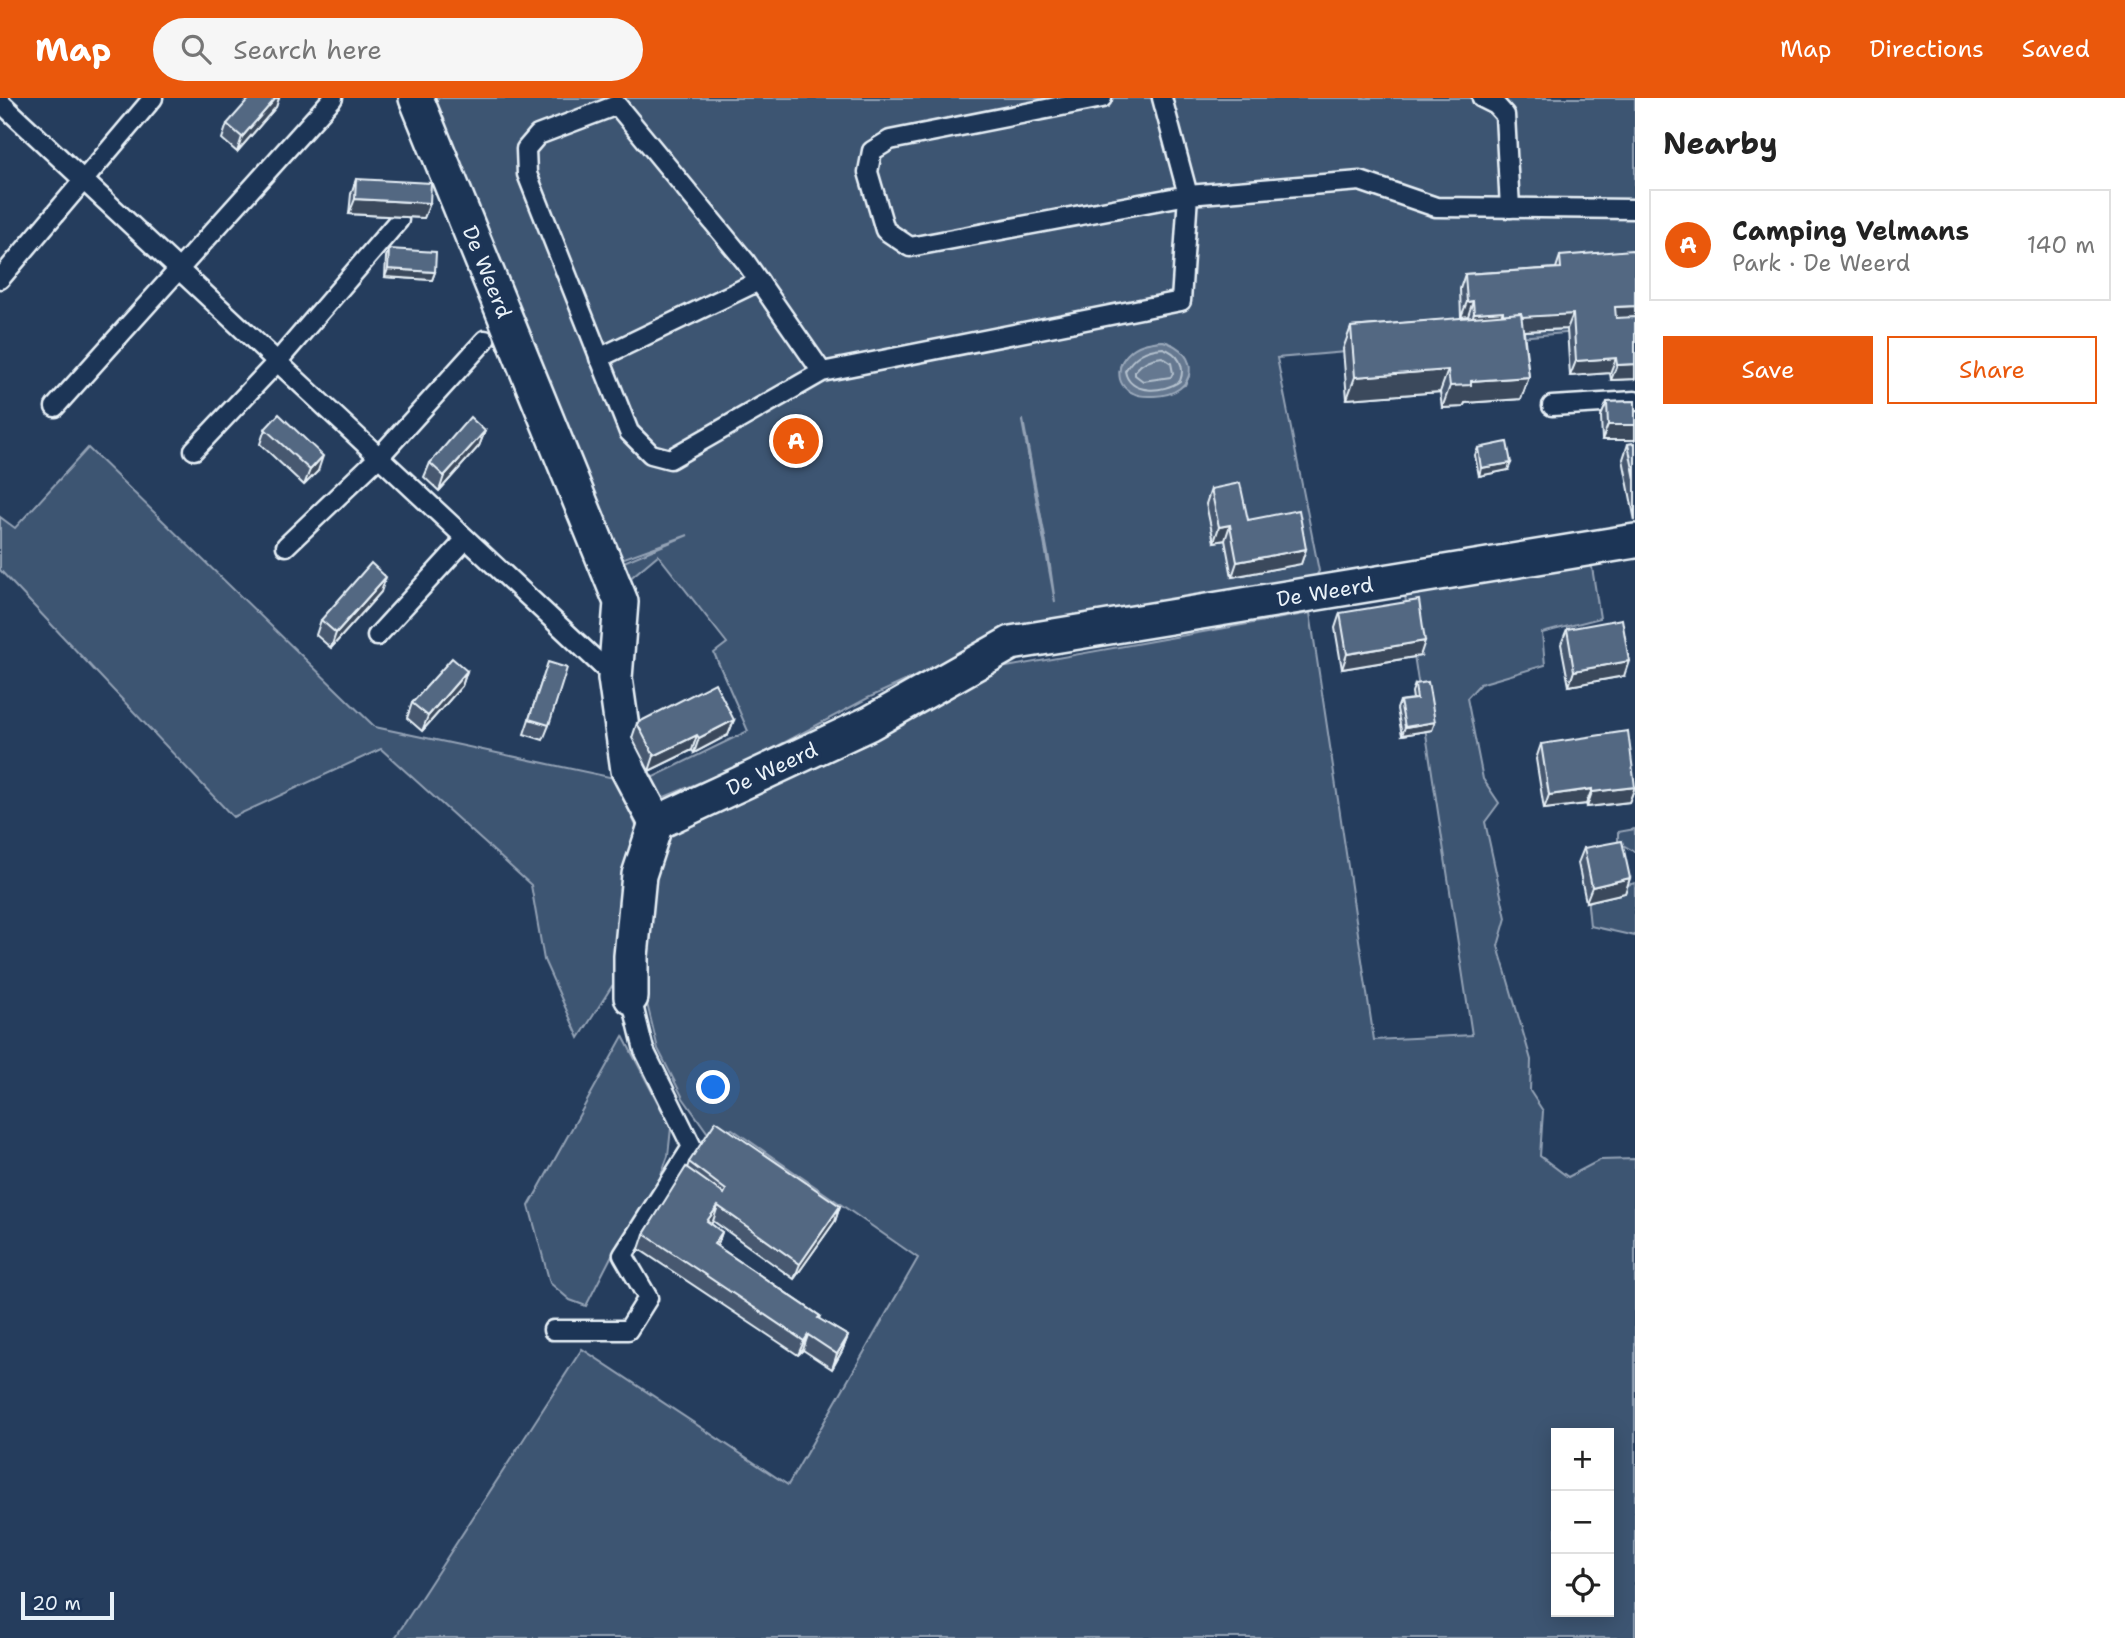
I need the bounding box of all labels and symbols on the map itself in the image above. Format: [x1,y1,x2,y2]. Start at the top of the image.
street label: De Weerd [456,222,518,322]
pin: A [773,415,819,467]
street label: De Weerd [1275,571,1375,613]
street label: De Weerd [722,736,822,802]
your location [696,1070,730,1104]
scale bar [21,1589,114,1621]

